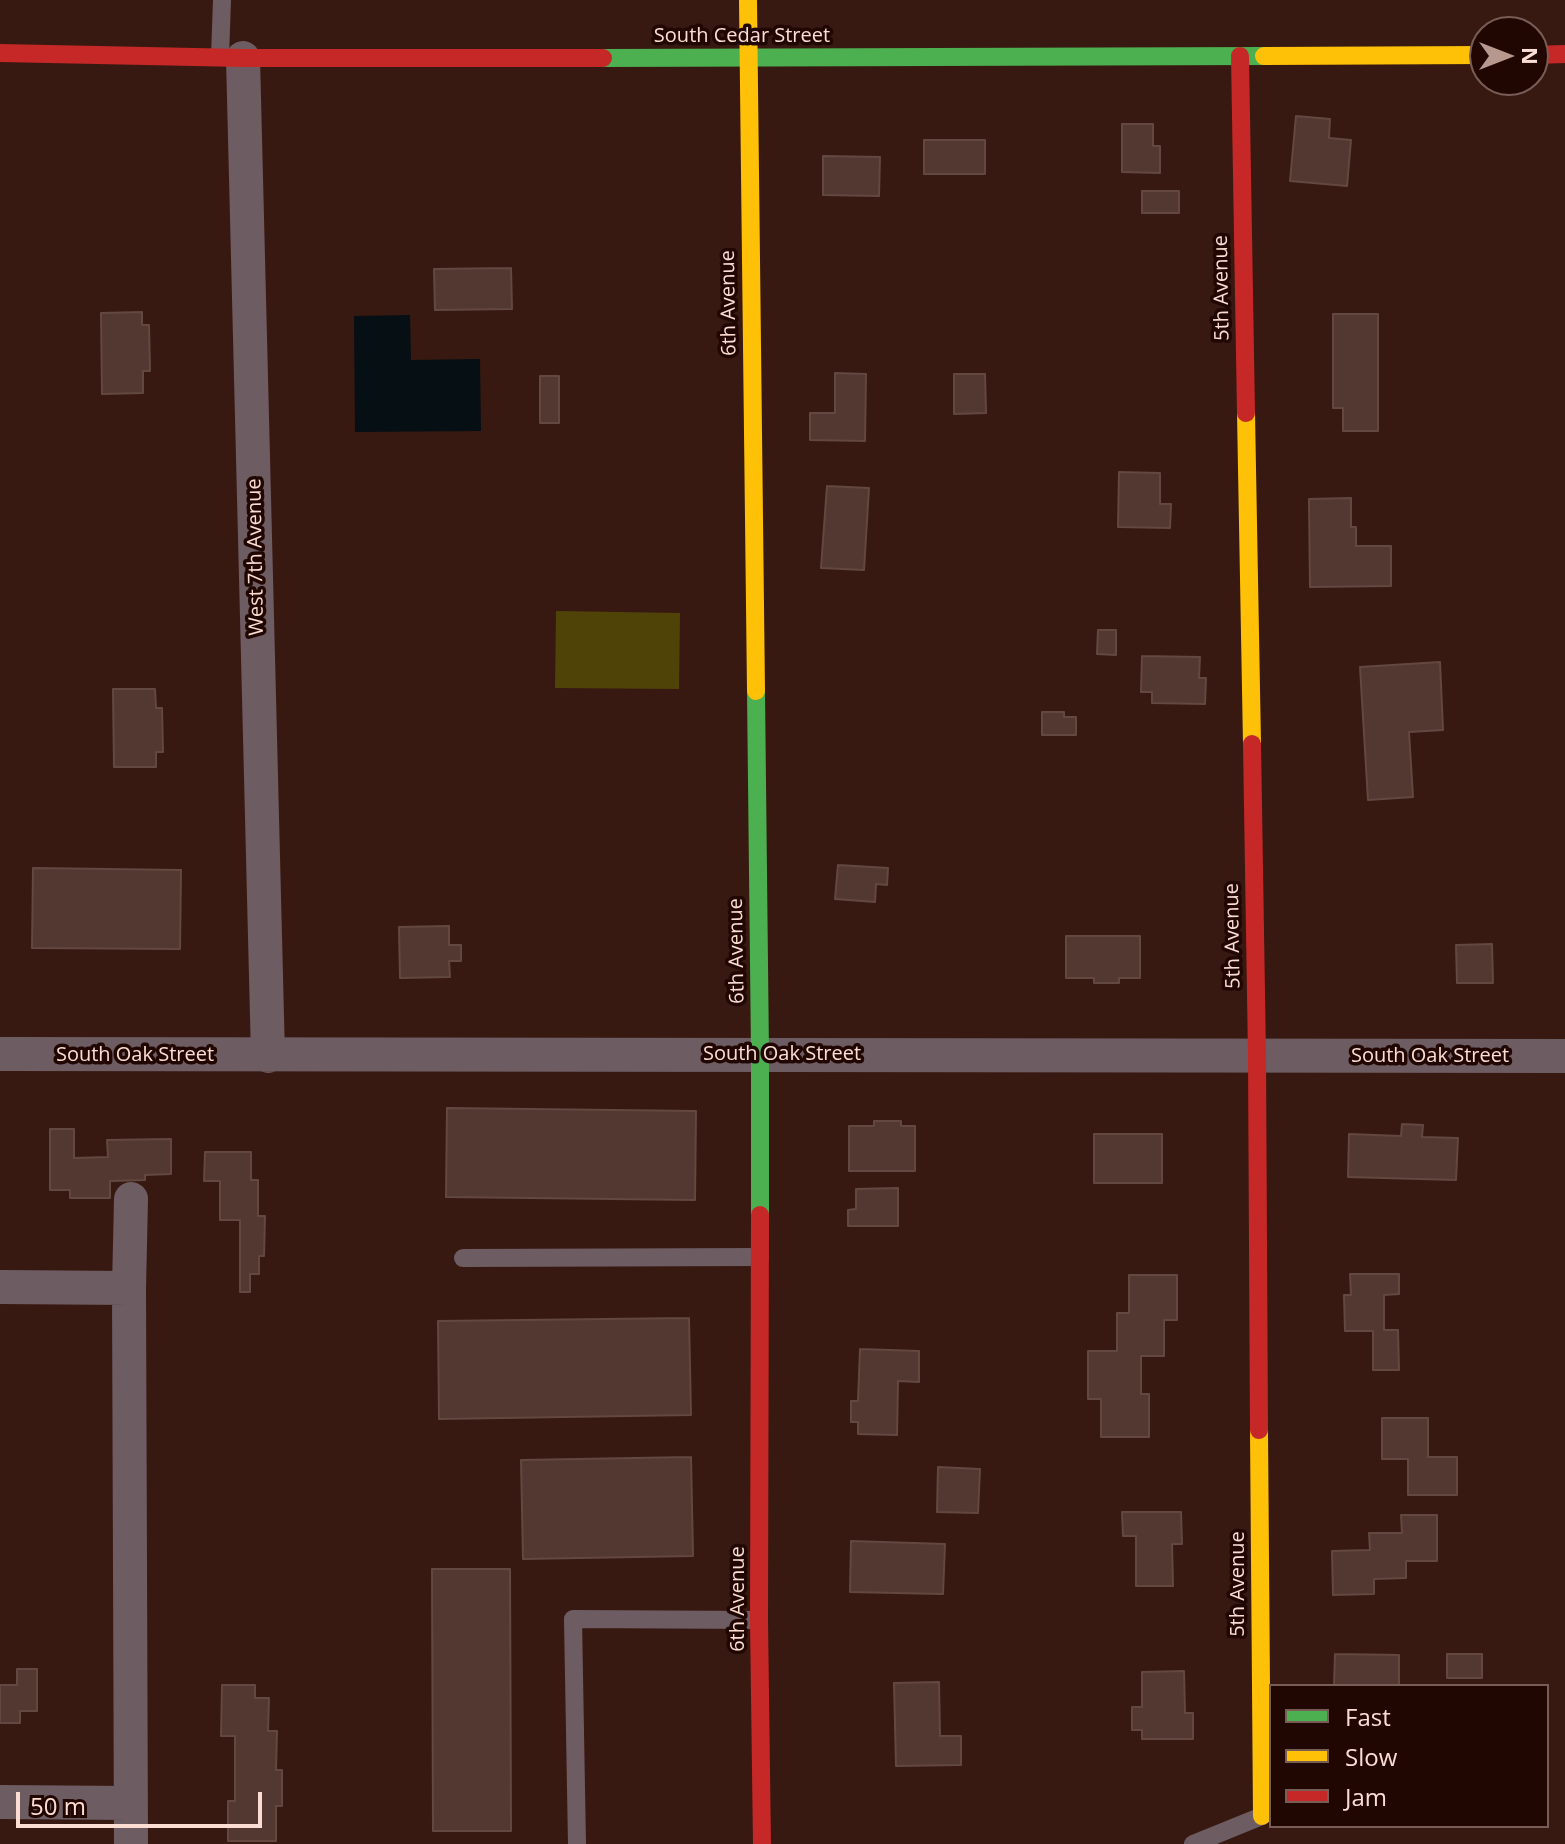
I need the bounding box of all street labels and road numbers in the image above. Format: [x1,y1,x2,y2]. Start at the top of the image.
street label: South Cedar Street [654,24,830,48]
street label: 5th Avenue [1209,235,1235,341]
street label: 6th Avenue [716,250,742,356]
street label: West 7th Avenue [243,478,269,636]
street label: 5th Avenue [1220,883,1246,989]
street label: 6th Avenue [724,898,750,1004]
street label: South Oak Street [703,1042,861,1066]
street label: South Oak Street [56,1043,214,1067]
street label: South Oak Street [1351,1044,1509,1068]
street label: 5th Avenue [1226,1531,1250,1637]
street label: 6th Avenue [726,1546,750,1652]

